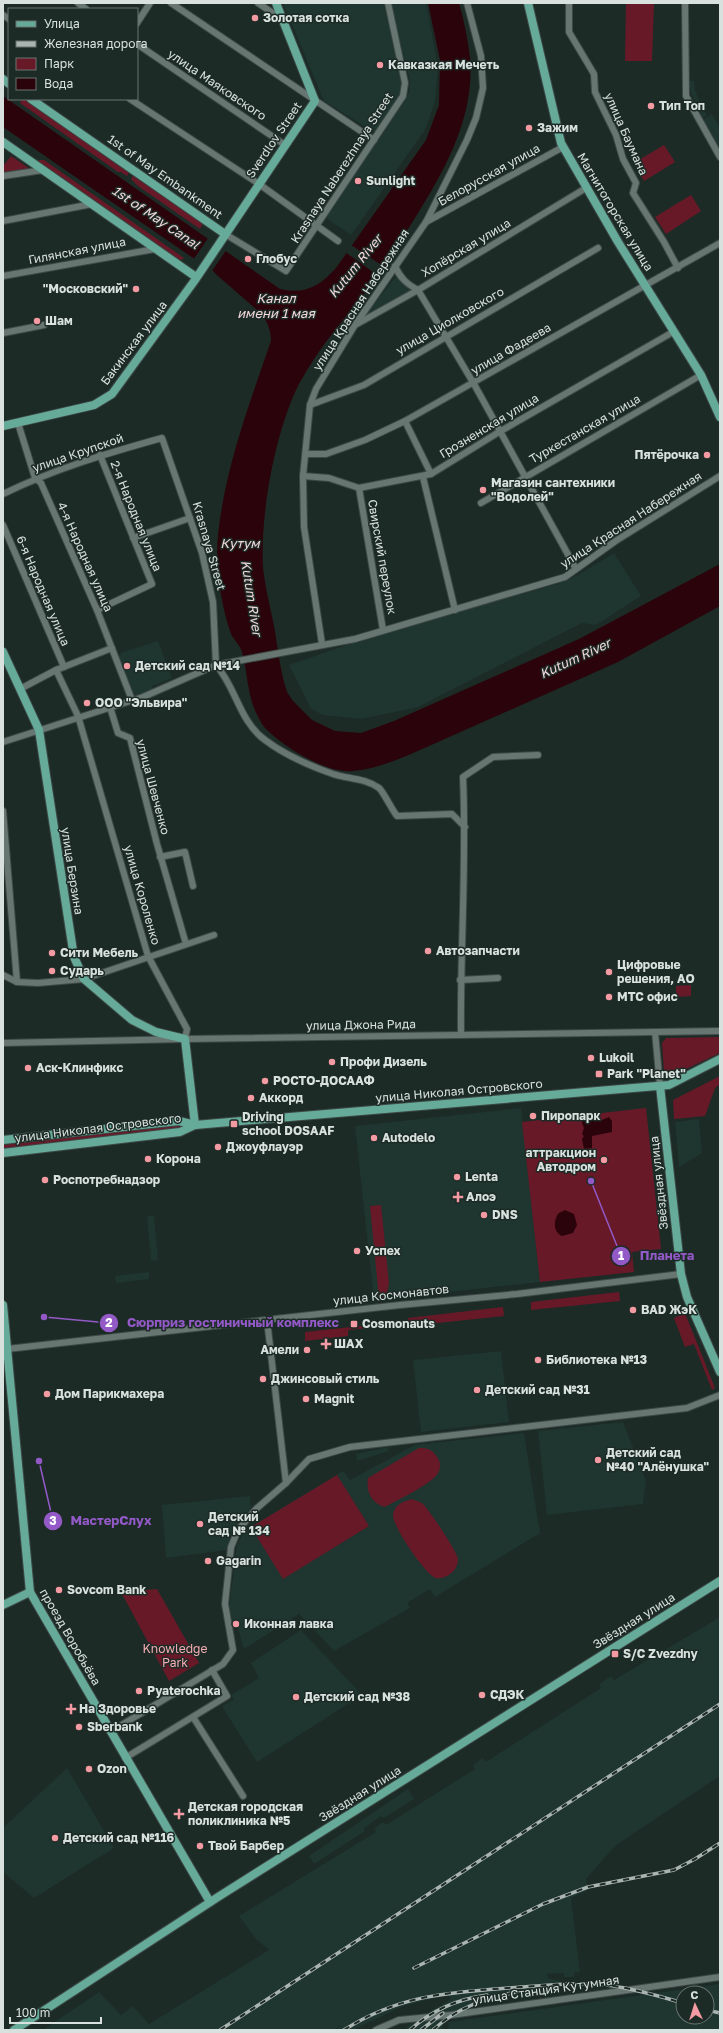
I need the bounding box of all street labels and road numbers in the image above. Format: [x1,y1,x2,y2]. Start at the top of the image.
street label: улица Маяковского [165,46,269,123]
street label: Krasnaya Naberezhnaya Street [287,89,396,246]
street label: улица Баумана [602,90,651,177]
street label: Sverdlov Street [243,99,305,181]
street label: 1st of May Embankment [105,131,226,222]
street label: Белорусская улица [435,140,542,209]
street label: Магнитогорская улица [574,150,657,274]
street label: Хопёрская улица [418,215,513,280]
street label: улица Красная Набережная [309,226,412,373]
street label: Гилянская улица [27,234,127,267]
street label: улица Циолковского [393,283,507,358]
street label: Бакинская улица [97,298,170,388]
street label: улица Фадеева [468,320,553,378]
street label: Грозненская улица [436,390,541,461]
street label: Туркестанская улица [527,391,643,466]
street label: улица Крупской [30,430,125,475]
street label: 2-я Народная улица [107,458,166,573]
street label: улица Красная Набережная [557,468,704,571]
street label: Свирский переулок [365,498,400,616]
street label: 4-я Народная улица [55,500,116,614]
street label: Krasnaya Street [190,500,229,592]
street label: 6-я Народная улица [13,533,73,648]
street label: улица Шевченко [134,737,173,836]
street label: улица Берзина [58,826,87,916]
street label: улица Короленко [121,843,164,947]
street label: улица Джона Рида [306,1016,416,1033]
street label: улица Николая Островского [375,1076,543,1105]
street label: улица Николая Островского [14,1110,182,1145]
street label: Звёздная улица [646,1135,671,1231]
street label: улица Космонавтов [332,1281,450,1308]
street label: проезд Воробьёва [37,1586,104,1688]
street label: Звёздная улица [590,1589,678,1652]
street label: Звёздная улица [316,1762,404,1825]
street label: улица Станция Кутумная [472,1972,620,2007]

